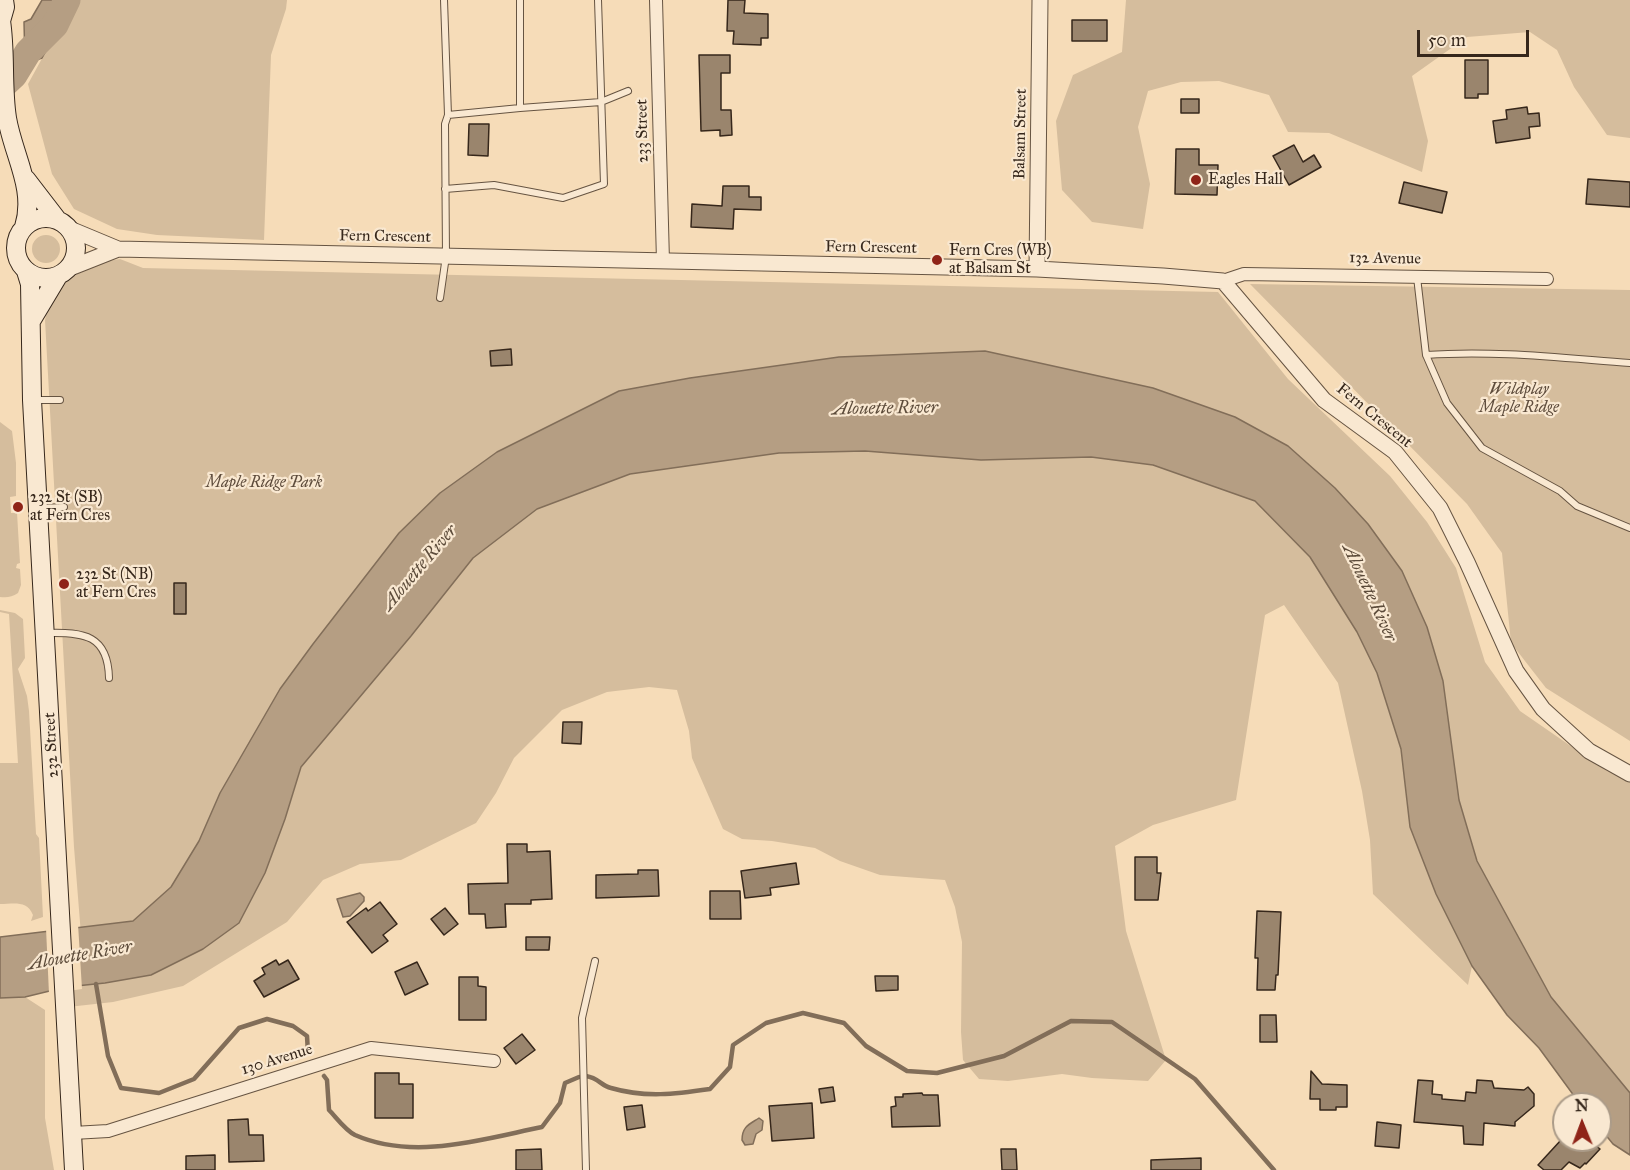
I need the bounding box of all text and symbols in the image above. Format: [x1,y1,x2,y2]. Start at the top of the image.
scale bar [1420,18,1532,56]
text: 50 m [1428,29,1466,51]
street label: Balsam Street [1011,88,1031,180]
street label: 233 Street [633,99,653,163]
place label: Eagles Hall [1208,170,1283,190]
marker: Eagles Hall [1189,173,1203,187]
street label: Fern Crescent [339,227,431,247]
street label: Fern Crescent [825,238,917,258]
place label: Fern Cres (WB) at Balsam St [949,241,1052,279]
street label: 132 Avenue [1349,249,1421,269]
marker: Fern Cres (WB) at Balsam St [930,253,944,267]
street label: Fern Crescent [1332,380,1416,452]
park label: Wildplay Maple Ridge [1479,380,1559,418]
water label: Alouette River [832,397,938,421]
park label: Maple Ridge Park [206,473,322,493]
place label: 232 St (SB) at Fern Cres [30,488,110,526]
marker: 232 St (SB) at Fern Cres [11,500,25,514]
water label: Alouette River [378,521,462,615]
water label: Alouette River [1337,541,1401,645]
place label: 232 St (NB) at Fern Cres [76,565,156,603]
marker: 232 St (NB) at Fern Cres [57,577,71,591]
street label: 232 Street [41,712,63,778]
water label: Alouette River [26,936,134,976]
street label: 130 Avenue [239,1040,315,1080]
north arrow [1552,1092,1612,1152]
text: N [1575,1096,1589,1115]

